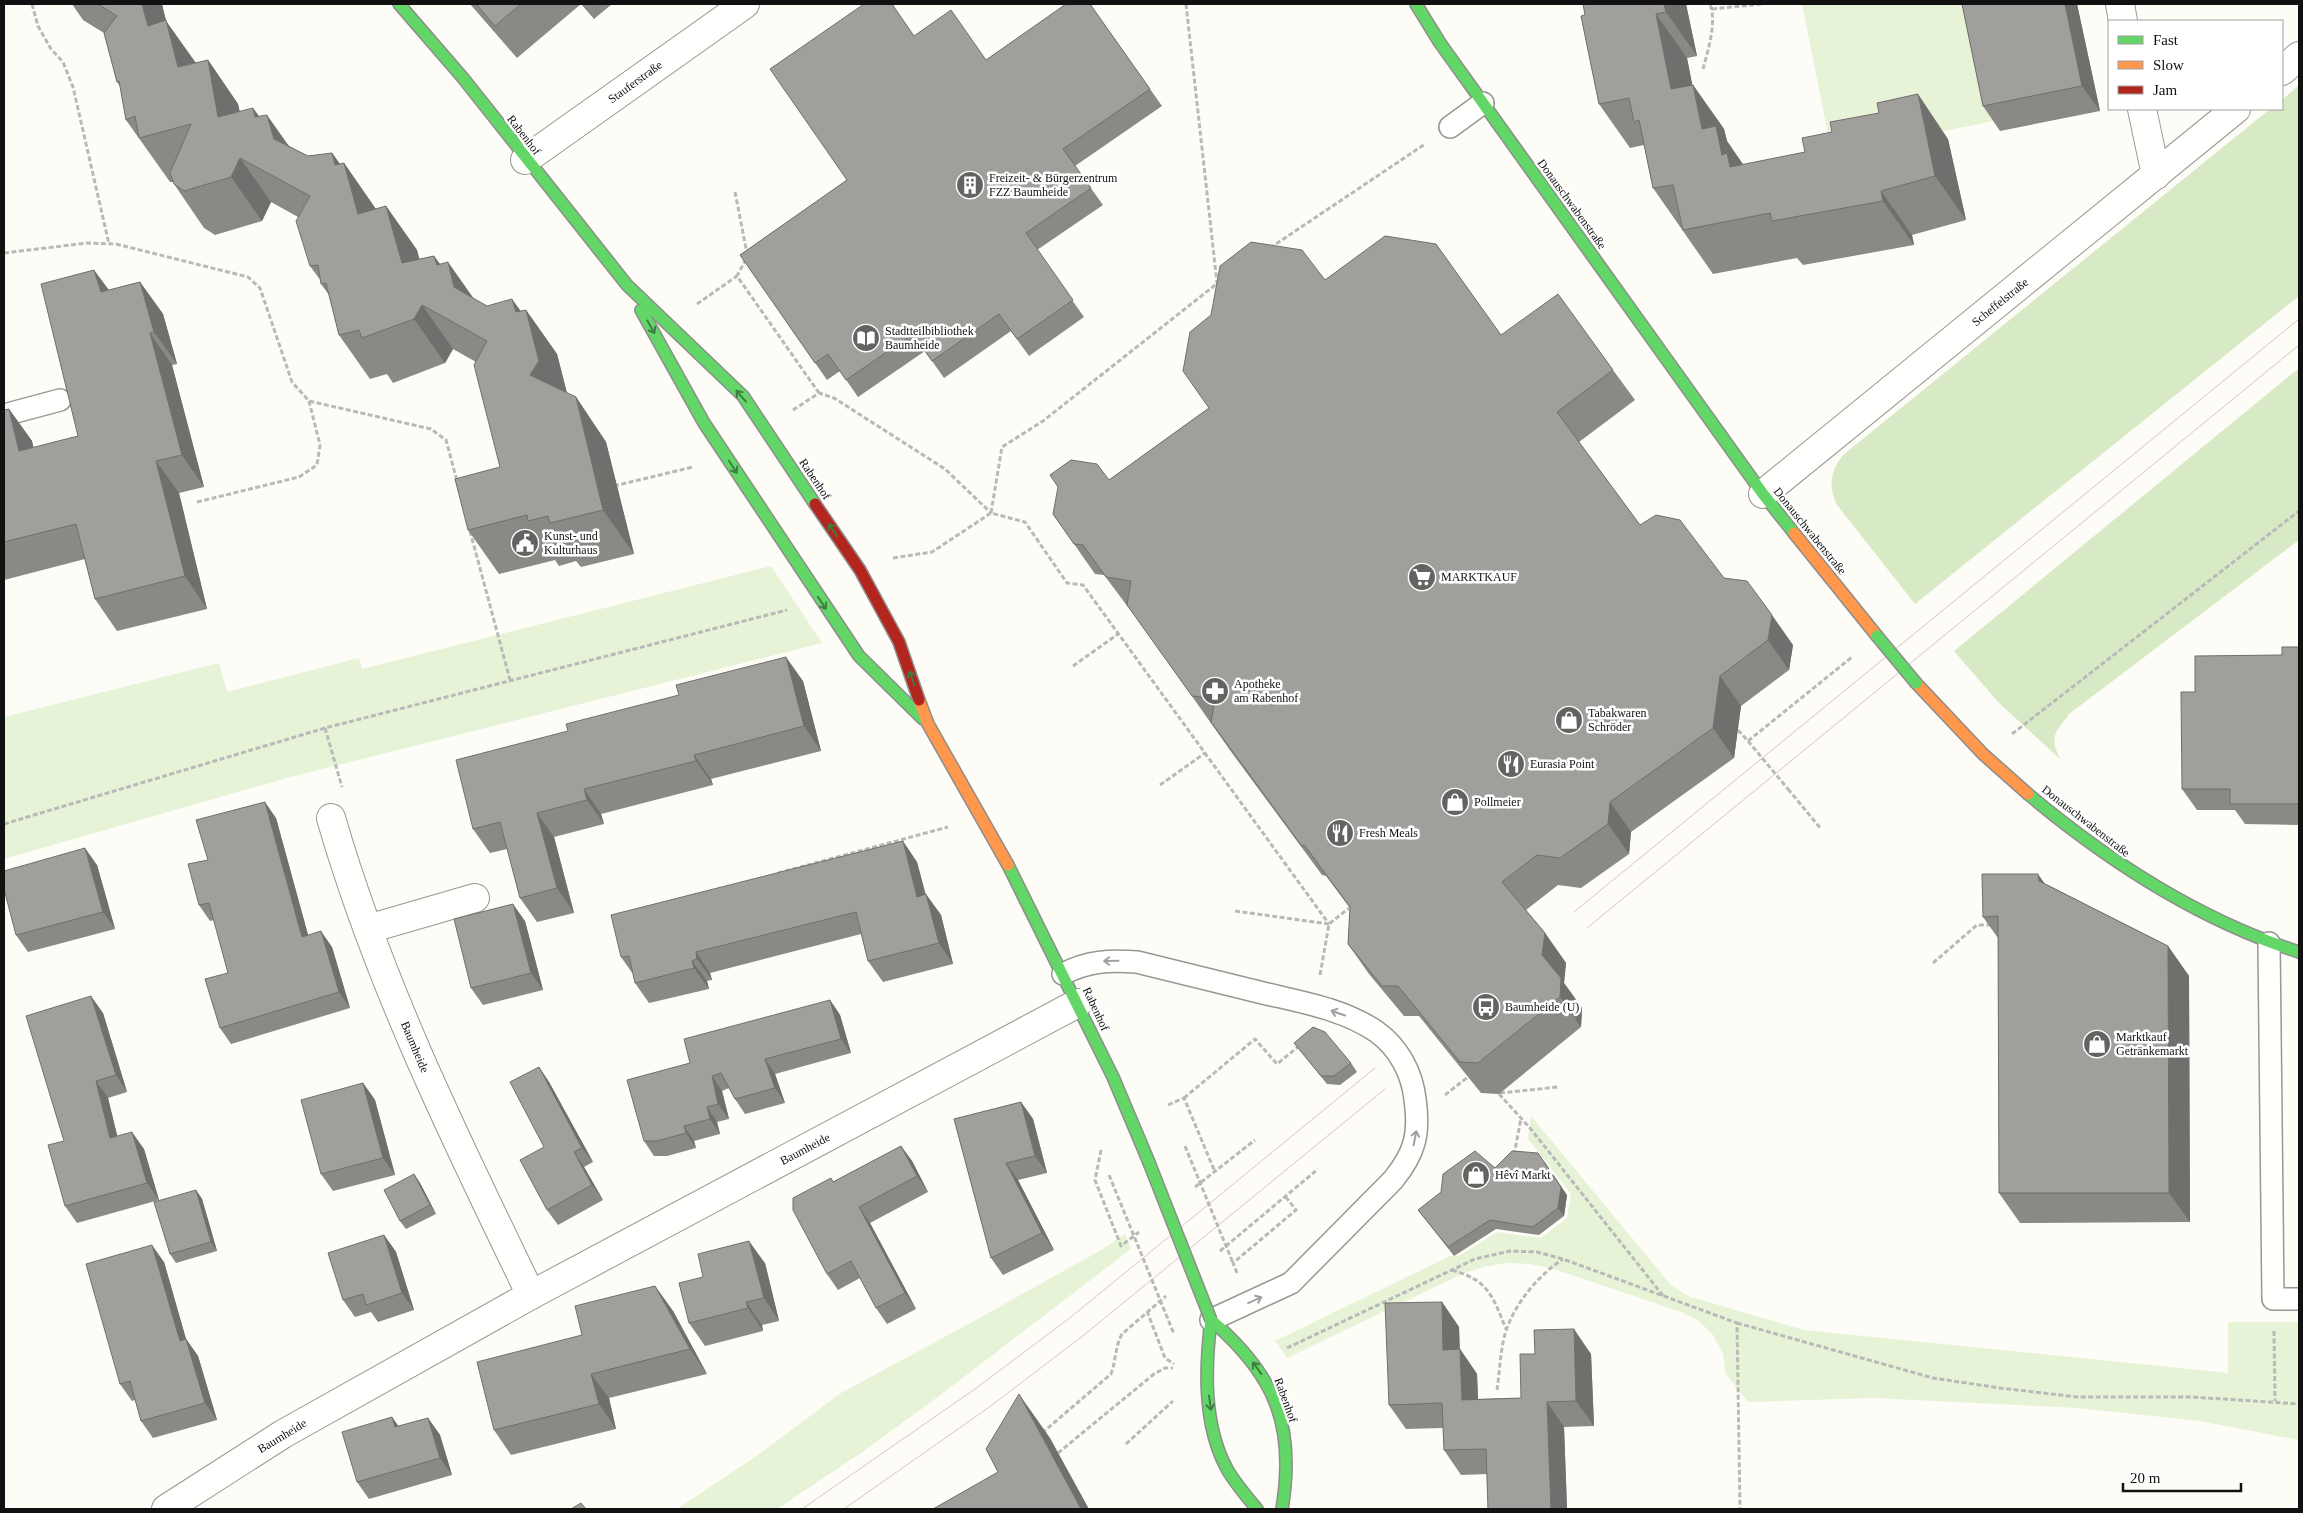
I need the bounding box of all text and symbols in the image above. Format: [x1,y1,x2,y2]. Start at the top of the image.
legend [2108,20,2283,110]
text: Fast [2153,32,2179,48]
text: Slow [2153,57,2184,73]
street label: Stauferstraße [605,58,665,106]
text: Jam [2153,82,2177,98]
street label: Rabenhof [504,112,544,158]
street label: Donauschwabenstraße [1535,156,1609,252]
building icon: Freizeit- & Bürgerzentrum FZZ Baumheide [955,170,985,200]
place label: Freizeit- & Bürgerzentrum FZZ Baumheide [989,171,1118,199]
street label: Scheffelstraße [1969,275,2031,329]
one-way arrow [646,320,656,334]
library icon: Stadtteilbibliothek Baumheide [851,323,881,353]
place label: Stadtteilbibliothek Baumheide [885,324,974,352]
one-way arrow [735,389,747,402]
street label: Rabenhof [796,456,834,502]
one-way arrow [728,460,738,474]
street label: Donauschwabenstraße [1771,485,1849,577]
one-way arrow [828,523,838,537]
public building icon: Kunst- und Kulturhaus [510,528,540,558]
place label: Kunst- und Kulturhaus [544,529,598,557]
supermarket icon: MARKTKAUF [1407,562,1437,592]
place label: MARKTKAUF [1441,570,1517,584]
one-way arrow [817,596,827,610]
one-way arrow [907,670,916,686]
pharmacy icon: Apotheke am Rabenhof [1200,676,1230,706]
place label: Apotheke am Rabenhof [1234,677,1298,705]
shop icon: Tabakwaren Schröder [1554,705,1584,735]
place label: Tabakwaren Schröder [1588,706,1646,734]
restaurant icon: Eurasia Point [1496,749,1526,779]
place label: Eurasia Point [1530,757,1595,771]
street label: Donauschwabenstraße [2039,782,2133,860]
shop icon: Pollmeier [1440,787,1470,817]
place label: Pollmeier [1474,795,1521,809]
restaurant icon: Fresh Meals [1325,818,1355,848]
place label: Fresh Meals [1359,826,1418,840]
one-way arrow [1104,956,1120,966]
street label: Rabenhof [1080,985,1112,1033]
bus stop icon: Baumheide (U) [1471,992,1501,1022]
place label: Baumheide (U) [1505,1000,1579,1014]
one-way arrow [1331,1008,1346,1017]
street label: Baumheide [398,1019,432,1075]
shop icon: Marktkauf Getränkemarkt [2082,1029,2112,1059]
place label: Marktkauf Getränkemarkt [2116,1030,2189,1058]
street label: Baumheide [778,1130,832,1168]
one-way arrow [1410,1130,1420,1146]
shop icon: Hêvî Markt [1461,1160,1491,1190]
place label: Hêvî Markt [1495,1168,1551,1182]
one-way arrow [1247,1295,1262,1304]
one-way arrow [1252,1361,1262,1375]
street label: Rabenhof [1271,1376,1301,1424]
one-way arrow [1205,1395,1215,1411]
street label: Baumheide [255,1416,309,1456]
scale bar [2123,1460,2240,1492]
text: 20 m [2130,1470,2161,1486]

